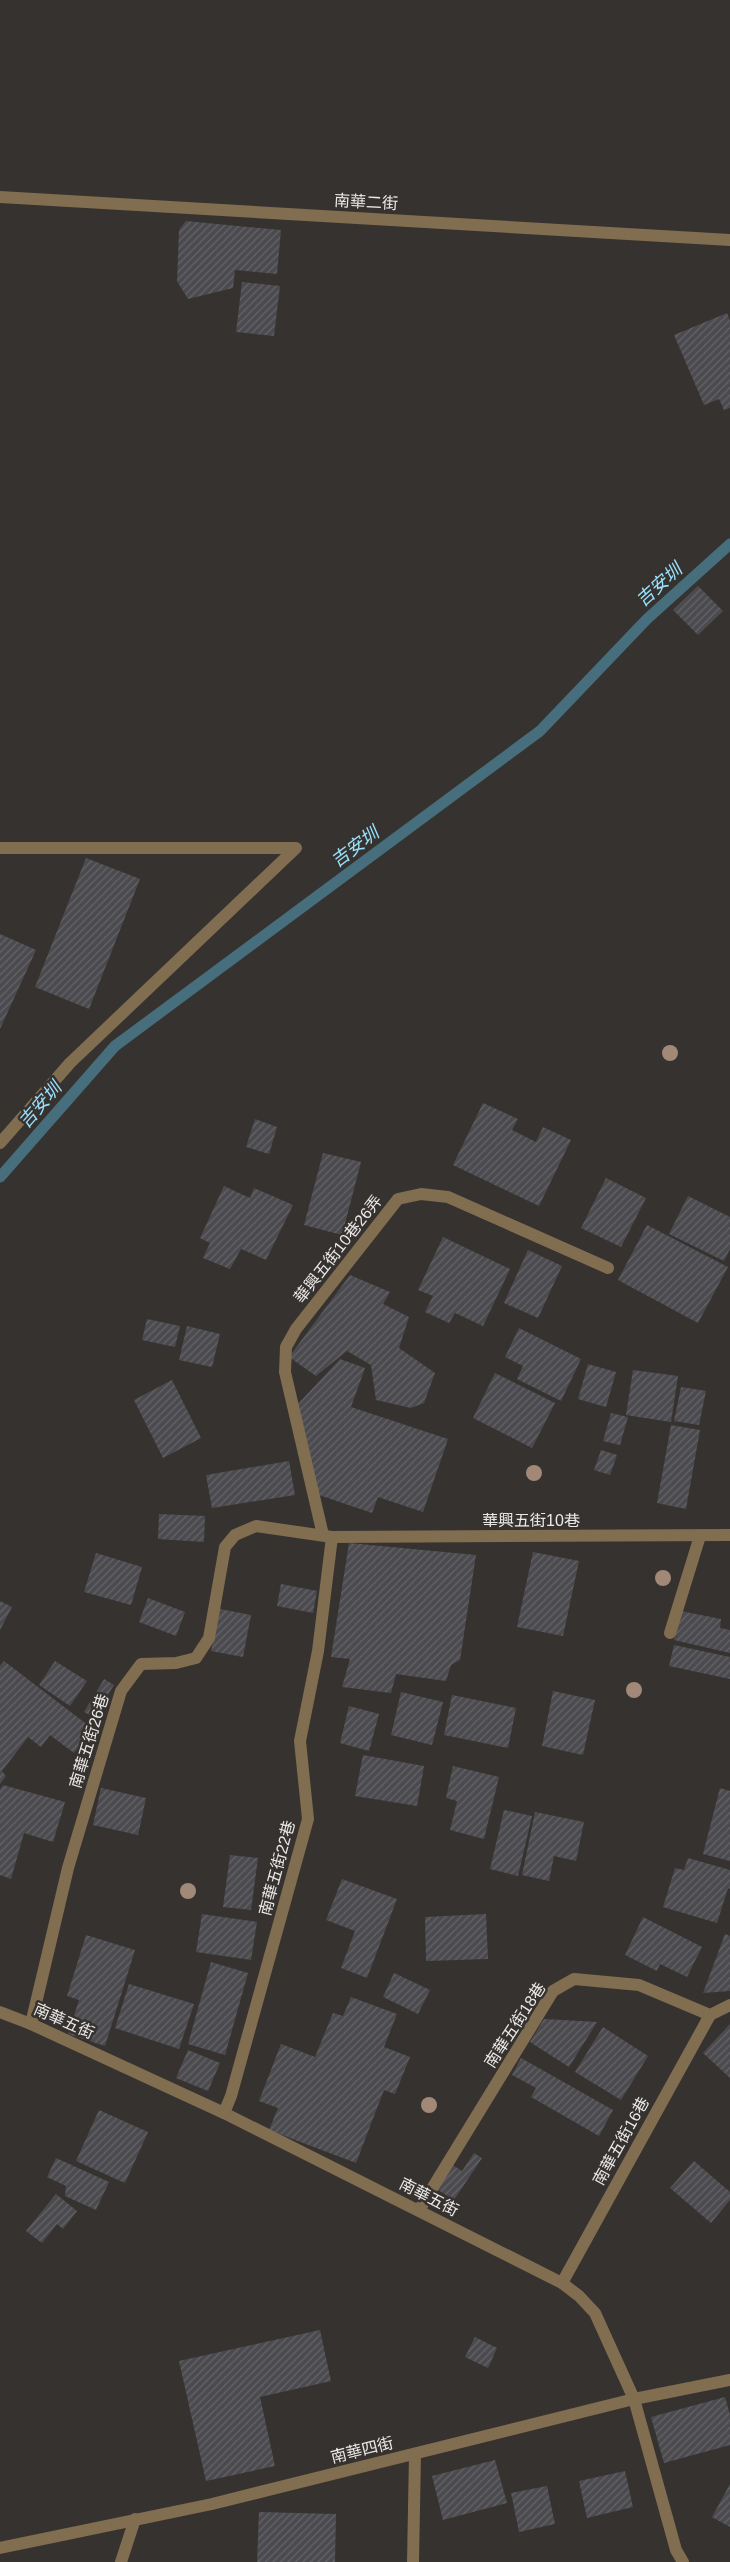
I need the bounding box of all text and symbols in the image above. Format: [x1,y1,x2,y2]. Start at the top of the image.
street label: 南華二街 [334,192,398,212]
water label: 吉安圳 [632,557,688,610]
water label: 吉安圳 [327,821,385,871]
water label: 吉安圳 [15,1076,67,1132]
street label: 華興五街10巷26弄 [291,1192,385,1306]
street label: 華興五街10巷 [482,1512,580,1529]
street label: 南華五街26巷 [67,1692,111,1790]
street label: 南華五街22巷 [256,1819,298,1917]
street label: 南華五街18巷 [481,1979,549,2071]
street label: 南華五街 [31,2000,97,2042]
street label: 南華五街16巷 [590,2094,652,2188]
street label: 南華五街 [397,2175,461,2219]
street label: 南華四街 [329,2434,395,2466]

